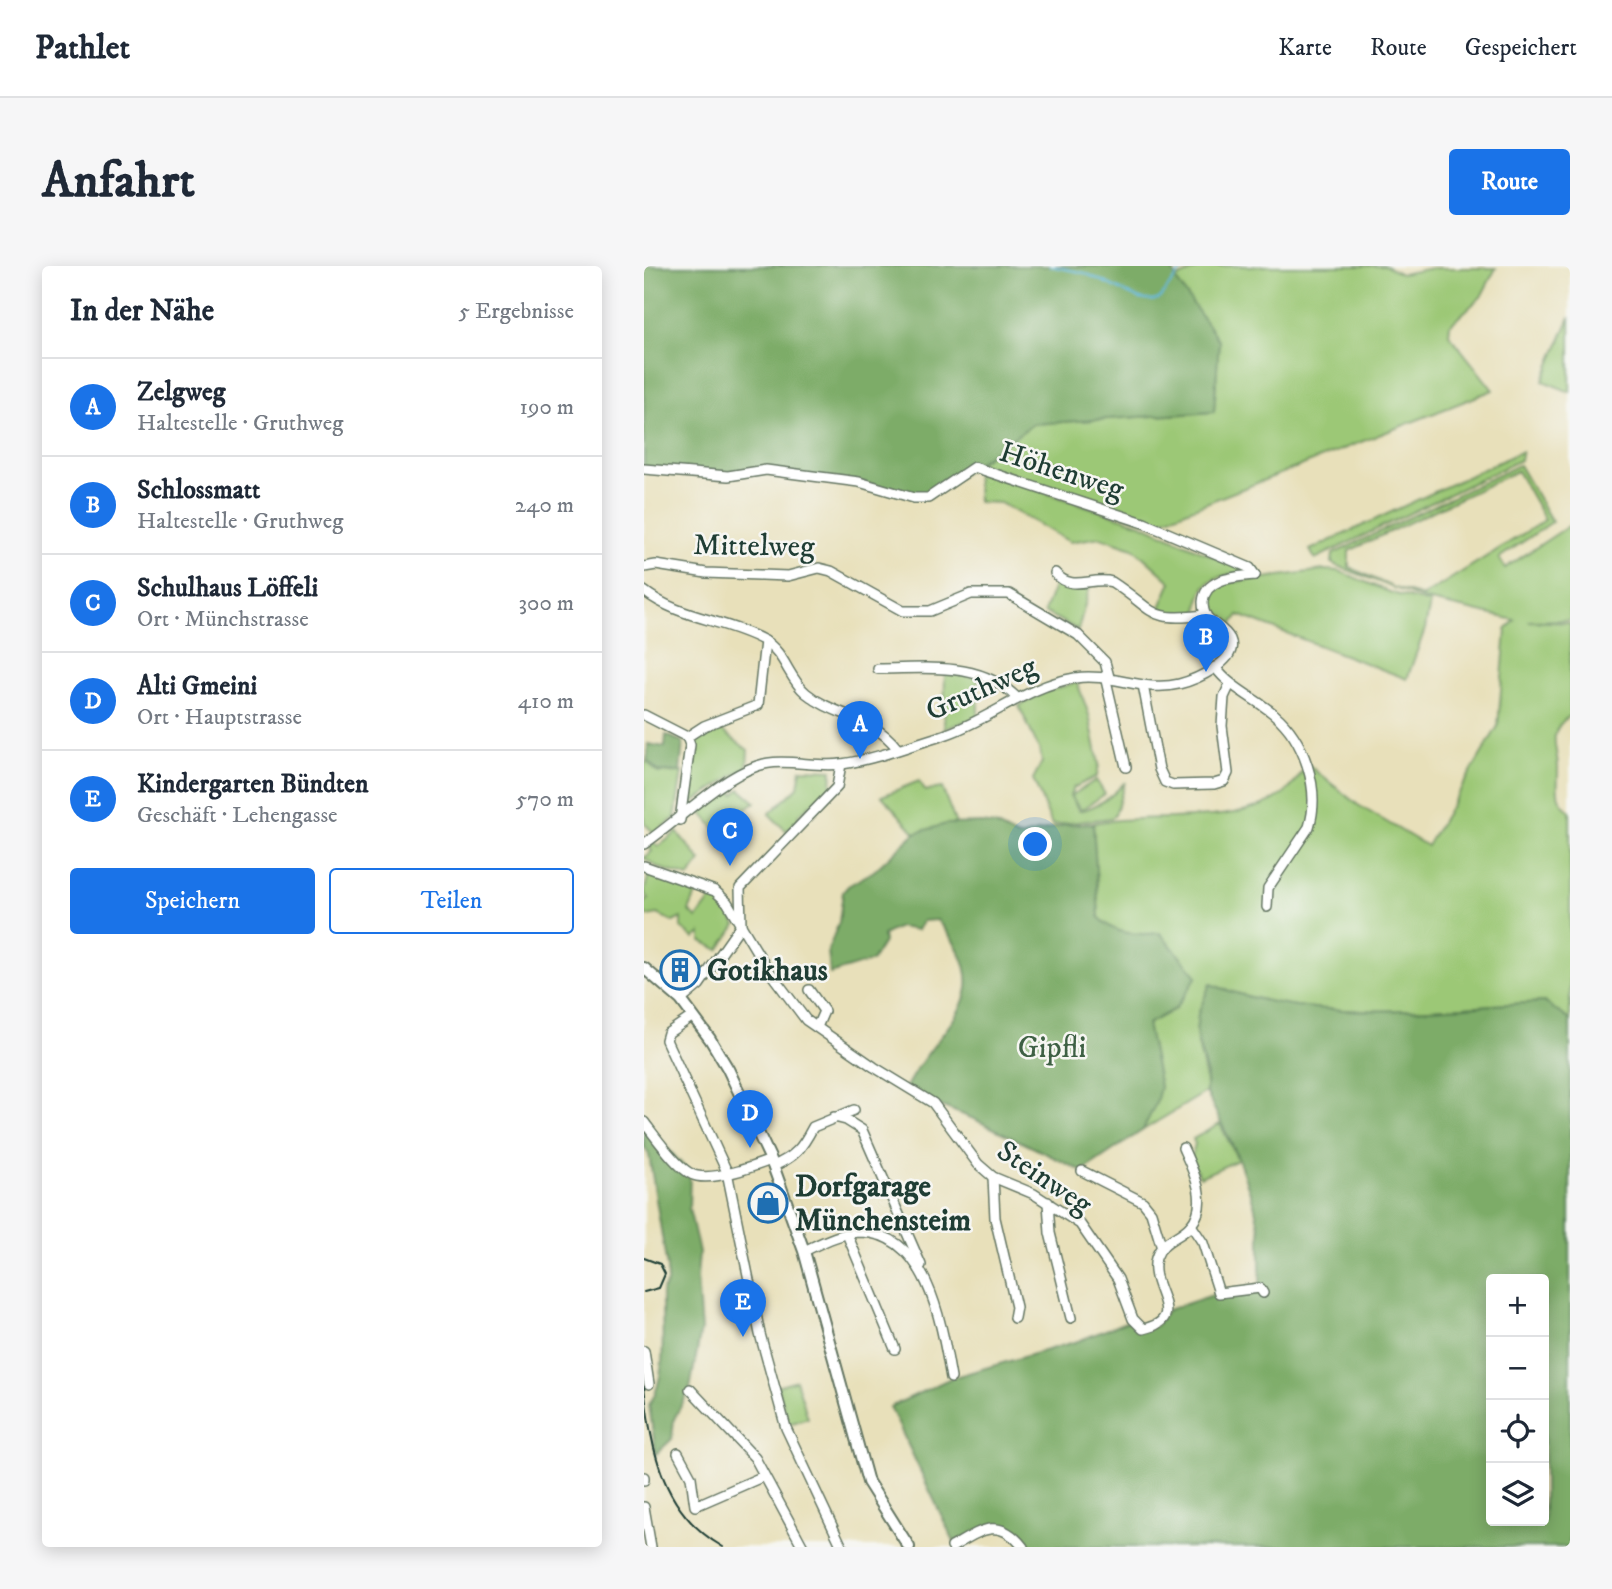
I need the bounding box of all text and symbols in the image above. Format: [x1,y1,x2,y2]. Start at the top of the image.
text: Pathlet [35,28,130,69]
text: Karte [1278,33,1332,63]
text: Route [1370,33,1427,63]
text: Gespeichert [1465,33,1577,63]
button: Route [1449,149,1570,215]
text: Anfahrt [42,151,195,213]
text: In der Nähe [70,293,214,330]
text: 5 Ergebnisse [459,297,574,326]
text: Zelgweg [137,376,226,409]
text: A [86,393,100,422]
text: 190 m [520,393,574,422]
text: Haltestelle · Gruthweg [137,409,343,438]
street label: Höhenweg [994,434,1129,509]
text: Schlossmatt [137,474,260,507]
text: B [86,491,100,520]
text: 240 m [515,491,574,520]
text: Haltestelle · Gruthweg [137,507,343,536]
street label: Mittelweg [693,527,815,566]
text: Schulhaus Löffeli [137,572,318,605]
text: C [85,589,101,618]
text: 300 m [518,589,574,618]
text: Ort · Münchstrasse [137,605,309,634]
pin: B [1183,614,1229,672]
street label: Gruthweg [920,648,1043,730]
text: Alti Gmeini [137,670,257,703]
text: D [84,687,102,716]
text: 410 m [518,687,574,716]
pin: A [837,701,883,759]
text: Ort · Hauptstrasse [137,703,302,732]
text: Kindergarten Bündten [137,768,369,801]
text: E [85,785,101,814]
text: 570 m [516,785,574,814]
text: Geschäft · Lehengasse [137,801,338,830]
pin: C [707,808,753,866]
your location [1018,827,1052,861]
button: Speichern [70,868,315,934]
button: Teilen [329,868,574,934]
building icon: Gotikhaus [659,949,701,991]
place label: Gotikhaus [707,953,828,990]
park label: Gipfli [1018,1030,1086,1067]
pin: D [727,1090,773,1148]
street label: Steinweg [989,1133,1099,1224]
place label: Dorfgarage Münchensteim [795,1169,972,1240]
shop icon: Dorfgarage Münchensteim [747,1182,789,1224]
map controls [1486,1274,1549,1526]
button: + [1486,1274,1549,1337]
pin: E [720,1279,766,1337]
button: − [1486,1337,1549,1400]
button: locate [1486,1400,1549,1463]
button: layers [1486,1463,1549,1526]

